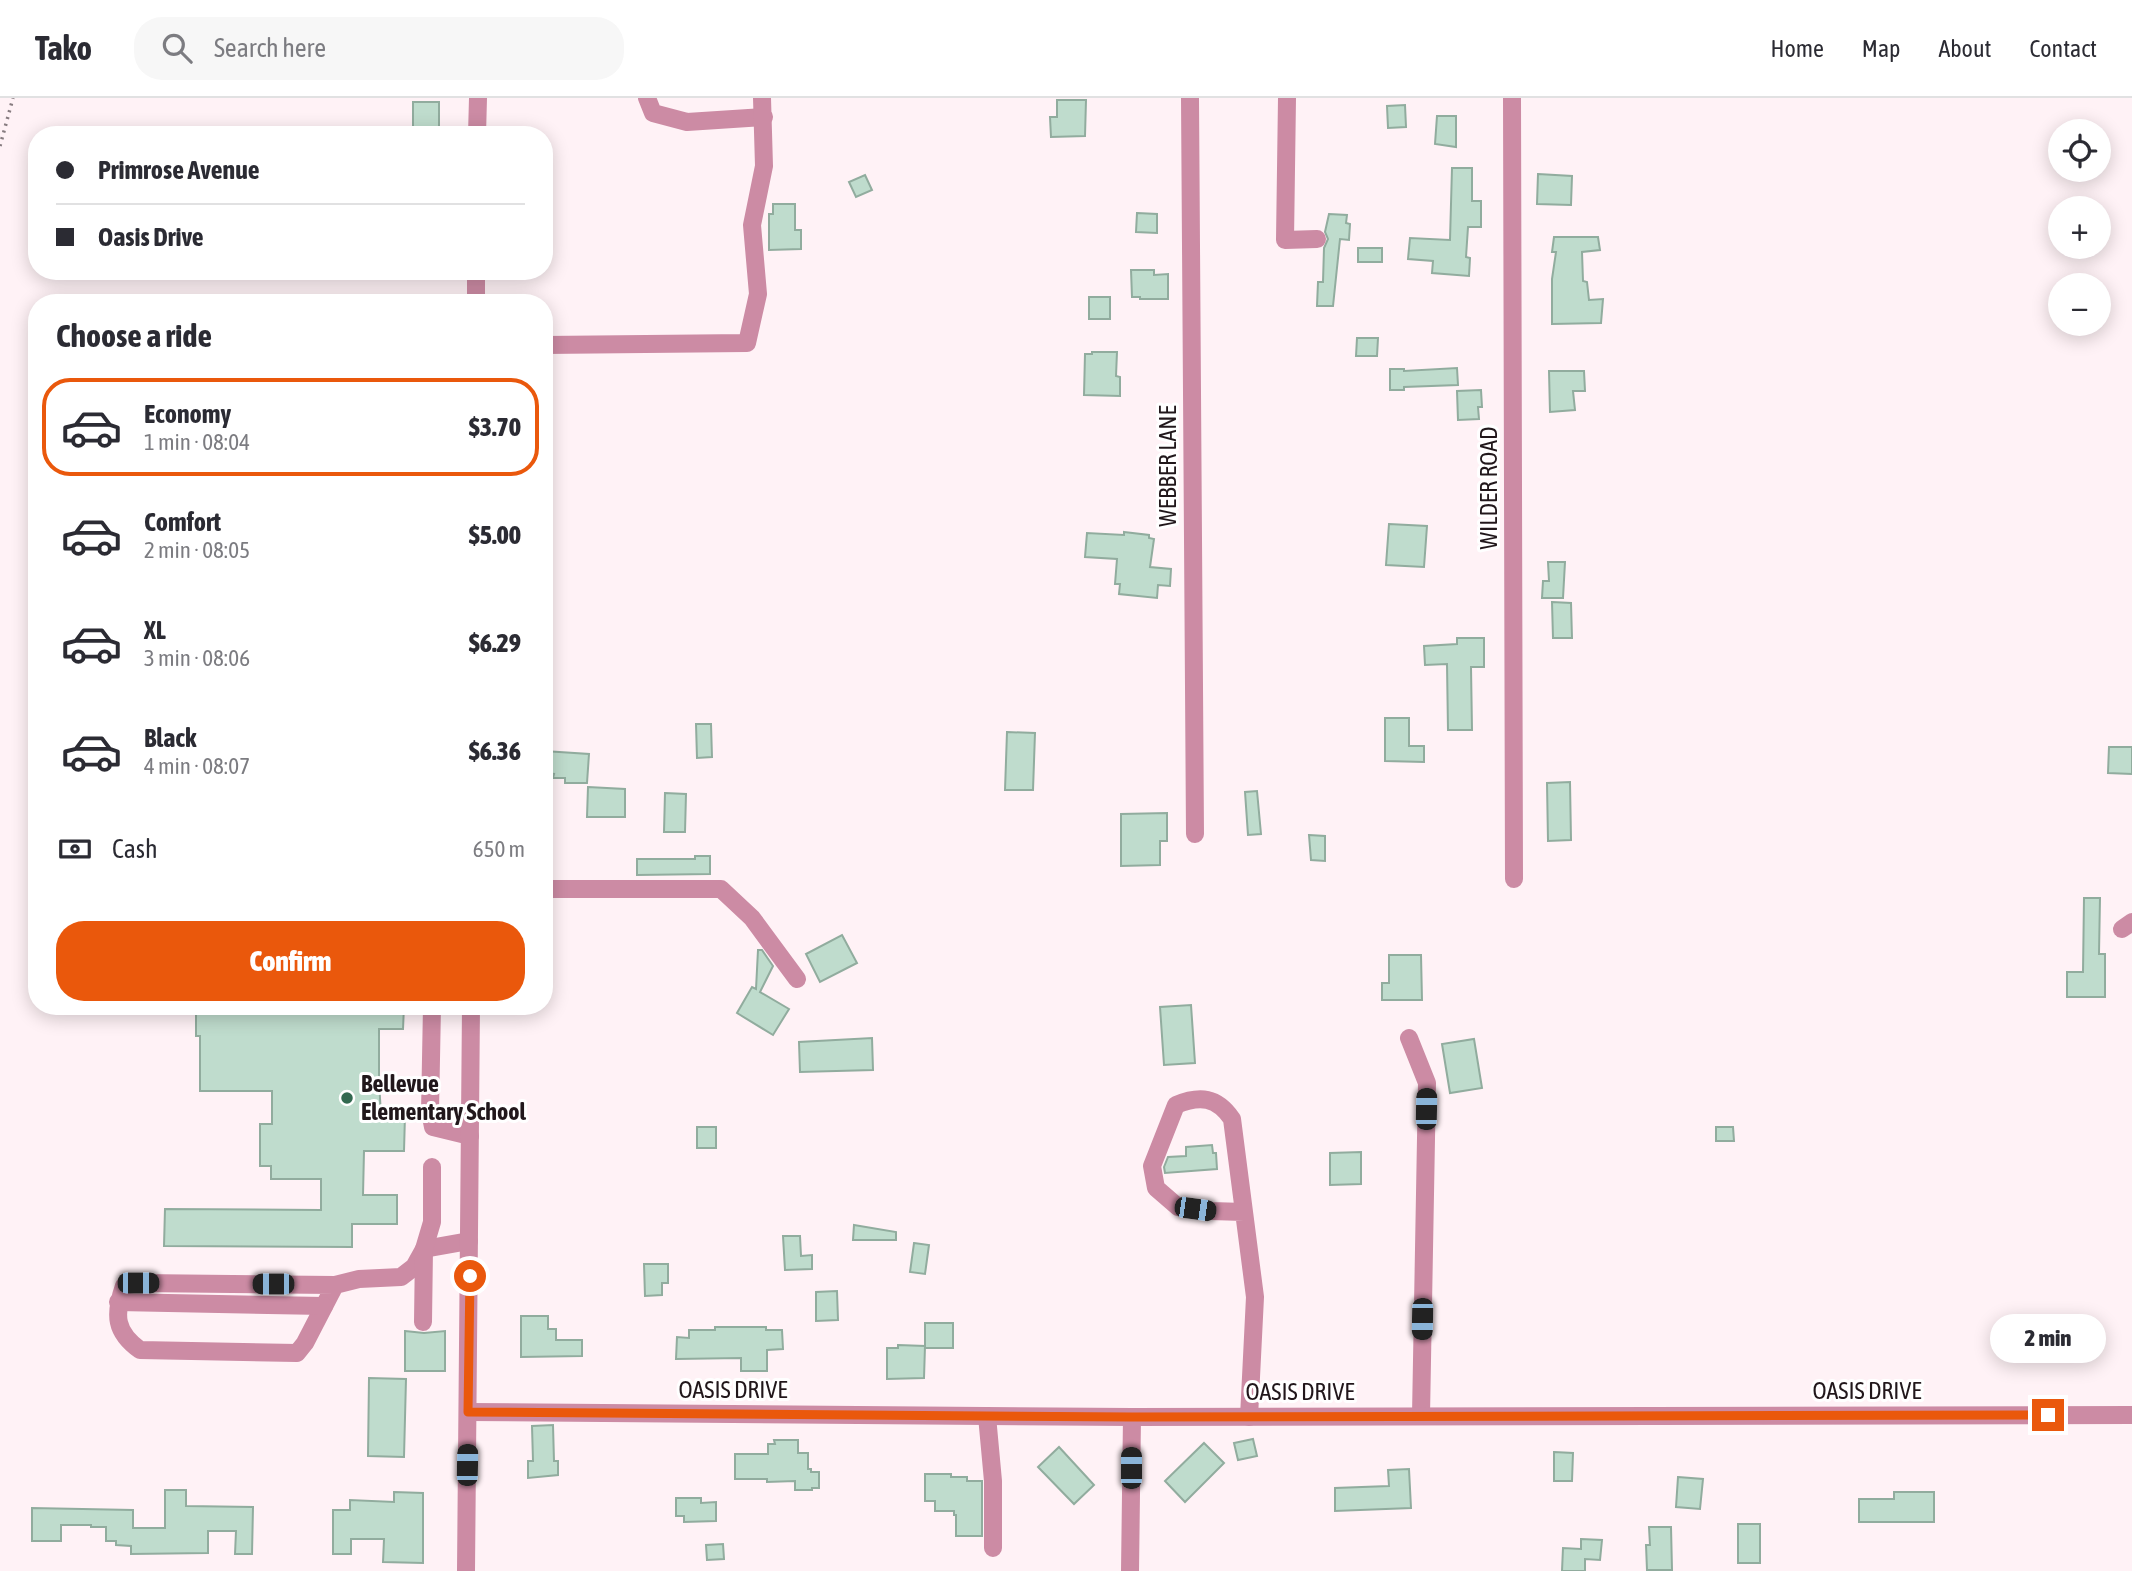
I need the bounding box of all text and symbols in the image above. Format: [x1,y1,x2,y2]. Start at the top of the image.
search box [134,17,624,80]
text: Tako [35,29,92,67]
icon: search [158,29,196,67]
text: Search here [214,33,326,63]
text: Home [1770,35,1824,62]
text: Map [1862,35,1900,62]
text: About [1938,35,1991,62]
text: Contact [2029,35,2097,62]
map controls [2048,119,2111,336]
button: locate [2048,119,2111,182]
text: Primrose Avenue [98,155,260,185]
button: + [2048,196,2111,259]
text: Oasis Drive [98,222,204,252]
button: − [2048,273,2111,336]
text: Choose a ride [56,317,212,354]
icon: car [60,396,123,459]
text: Economy [144,399,231,429]
street label: WEBBER LANE [1154,405,1181,527]
text: $3.70 [469,412,521,442]
street label: WILDER ROAD [1475,427,1502,549]
text: 1 min · 08:04 [144,429,250,455]
icon: car [60,504,123,567]
text: Comfort [144,507,221,537]
text: $5.00 [469,520,521,550]
text: 2 min · 08:05 [144,537,250,563]
icon: car [60,612,123,675]
text: XL [144,615,166,645]
text: $6.29 [469,628,521,658]
text: 3 min · 08:06 [144,645,250,671]
icon: car [60,720,123,783]
text: Black [144,723,196,753]
text: $6.36 [469,736,521,766]
text: 4 min · 08:07 [144,753,250,779]
icon: cash [56,830,94,868]
text: Cash [112,834,158,864]
text: 650 m [473,836,525,862]
button: Confirm [56,921,525,1001]
place label: Bellevue Elementary School [361,1070,527,1125]
car [1416,1088,1437,1130]
marker: Bellevue Elementary School [339,1090,355,1106]
car [1173,1196,1218,1222]
route start [454,1260,486,1292]
car [118,1273,160,1294]
car [253,1274,295,1295]
car [1412,1298,1433,1340]
callout: 2 min [1990,1314,2106,1362]
text: 2 min [2025,1325,2071,1351]
street label: OASIS DRIVE [679,1376,787,1403]
street label: OASIS DRIVE [1813,1377,1921,1404]
street label: OASIS DRIVE [1246,1378,1354,1405]
route end [2032,1399,2064,1431]
car [457,1444,478,1486]
car [1121,1447,1142,1489]

